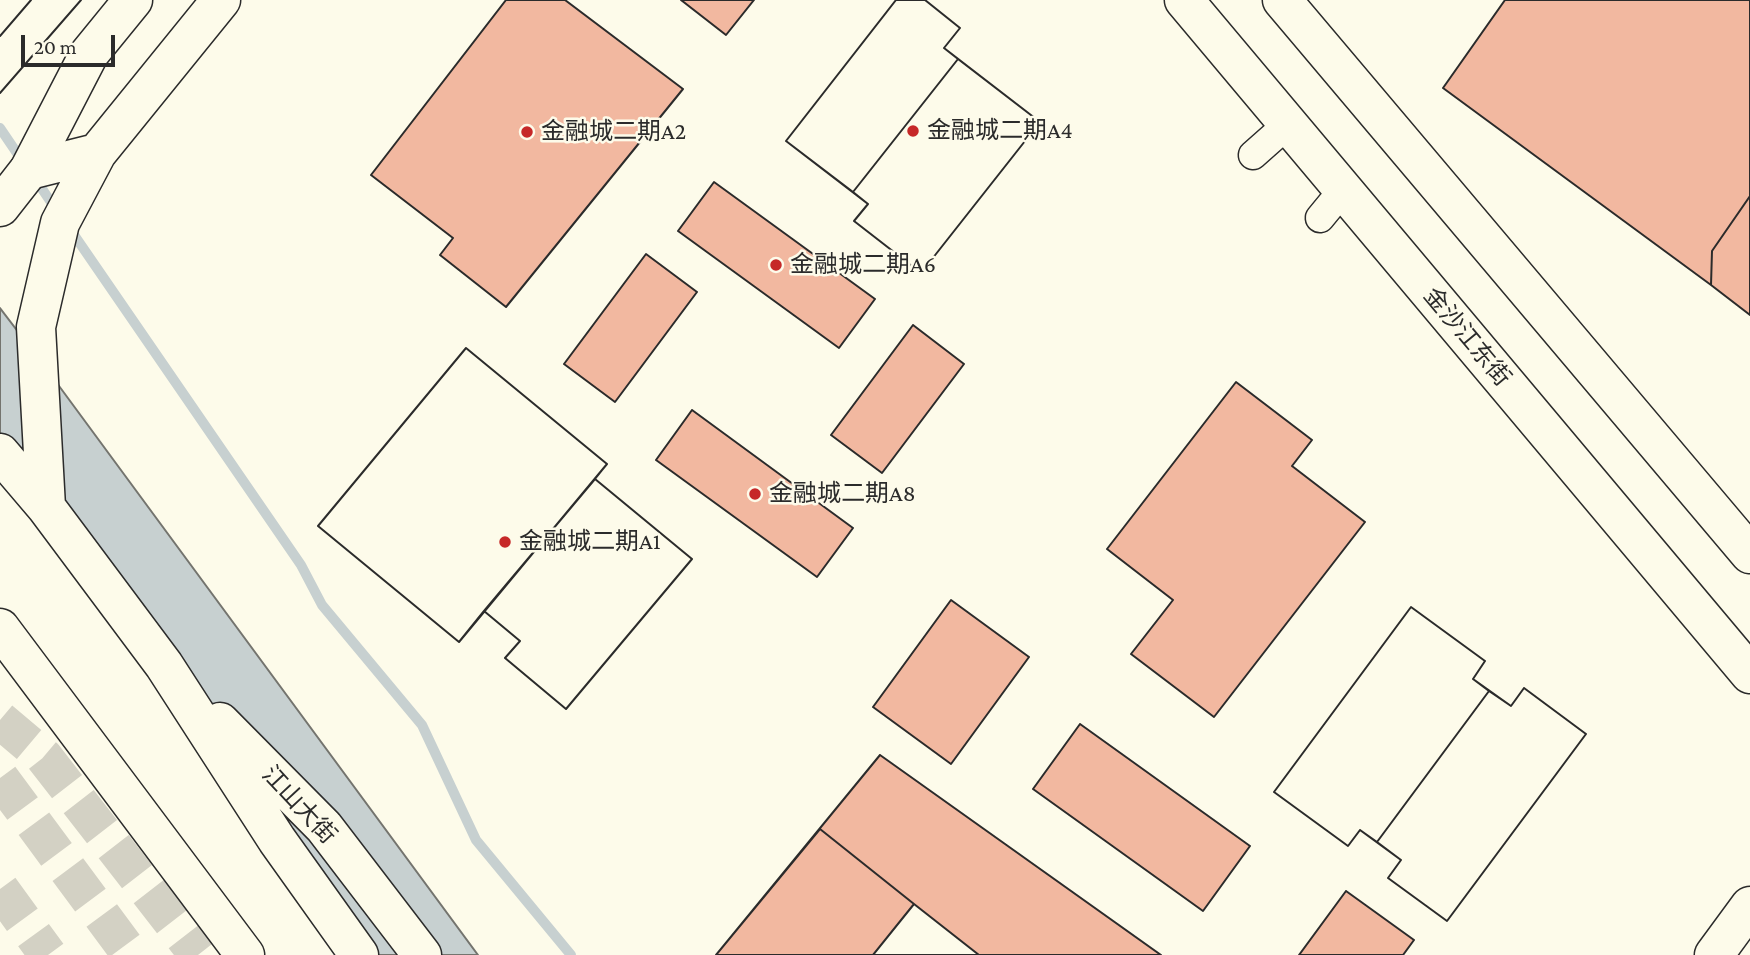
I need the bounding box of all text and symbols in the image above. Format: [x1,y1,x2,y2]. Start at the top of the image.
scale bar [24,21,119,65]
text: 20 m [34,35,77,59]
place label: 金融城二期A4 [927,117,1073,145]
place label: 金融城二期A2 [541,118,686,146]
marker: 金融城二期A4 [905,123,921,139]
marker: 金融城二期A2 [519,124,535,140]
place label: 金融城二期A6 [790,251,936,279]
marker: 金融城二期A6 [768,257,784,273]
street label: 金沙江东街 [1417,282,1517,392]
place label: 金融城二期A8 [769,480,916,508]
marker: 金融城二期A8 [747,486,763,502]
place label: 金融城二期A1 [519,528,661,556]
marker: 金融城二期A1 [497,534,513,550]
street label: 江山大街 [256,760,342,850]

